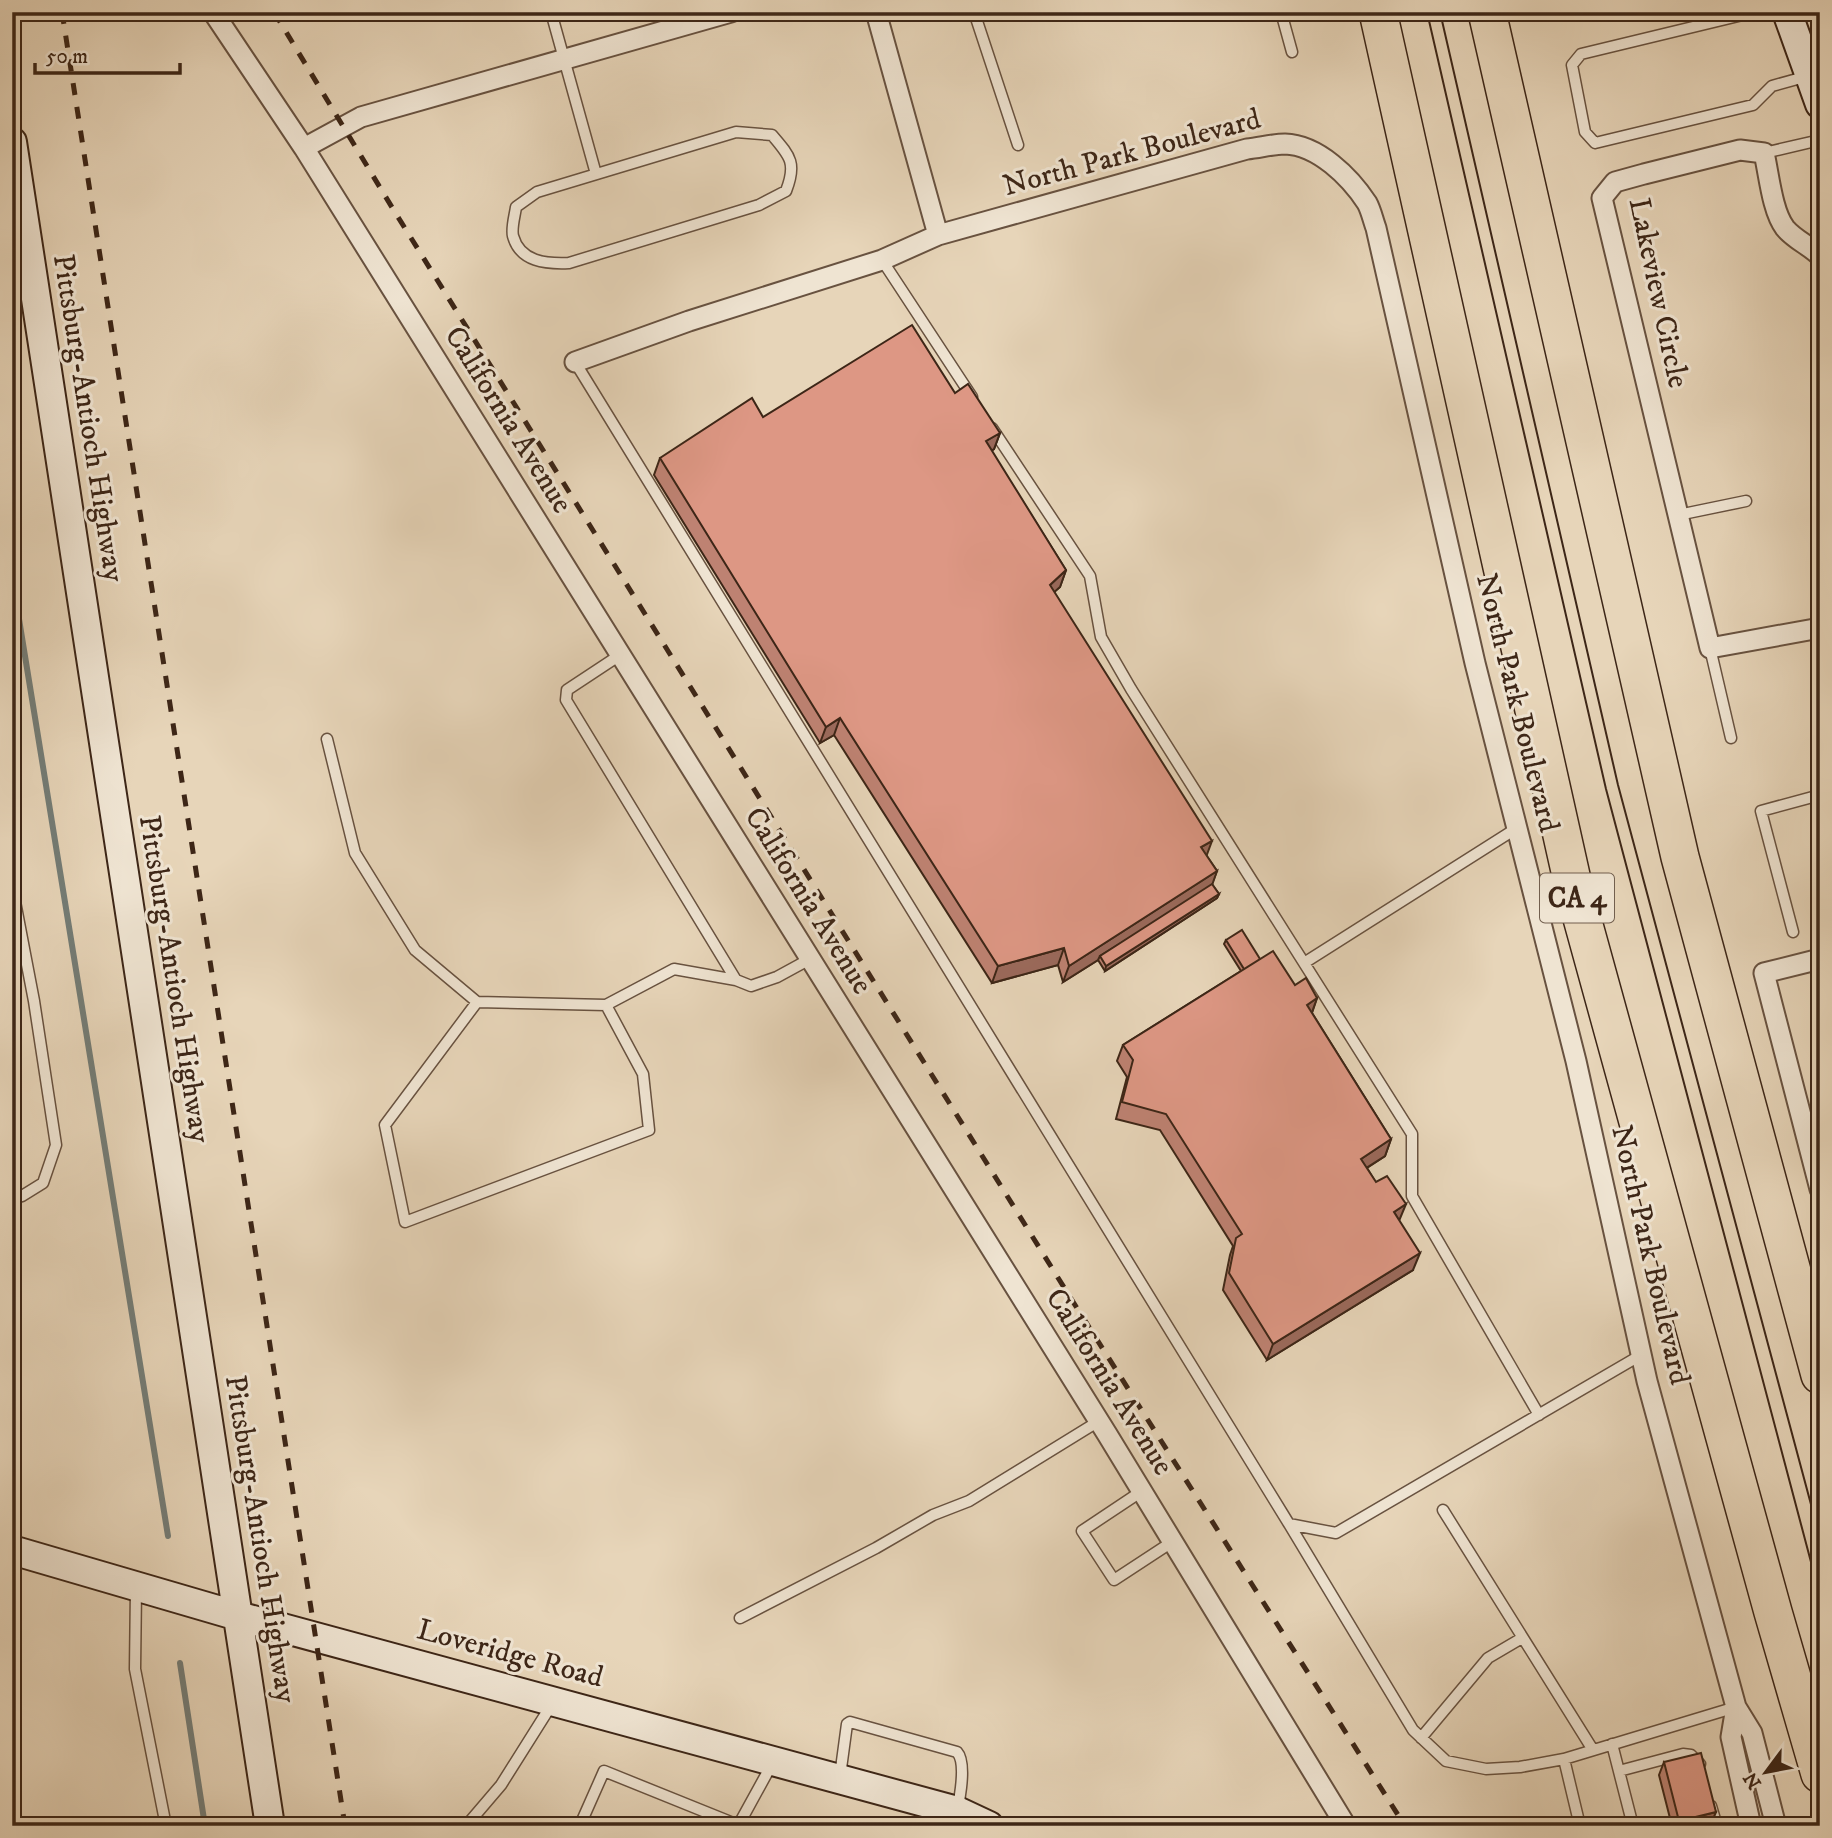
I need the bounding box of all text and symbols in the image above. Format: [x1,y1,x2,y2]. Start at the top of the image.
scale bar [35,32,180,76]
text: 50 m [46,44,88,70]
street label: North Park Boulevard [999,101,1265,205]
street label: Lakeview Circle [1620,195,1696,391]
street label: Pittsburg-Antioch Highway [44,251,132,585]
street label: California Avenue [436,320,580,520]
street label: North Park Boulevard [1467,570,1567,836]
street label: California Avenue [736,801,880,1001]
street label: Pittsburg-Antioch Highway [130,812,218,1146]
road number: CA 4 [1540,874,1614,922]
street label: North Park Boulevard [1602,1122,1698,1388]
street label: California Avenue [1037,1282,1181,1482]
street label: Pittsburg-Antioch Highway [216,1372,304,1706]
street label: Loveridge Road [413,1611,607,1697]
north arrow [1730,1736,1800,1806]
text: N [1739,1767,1767,1793]

